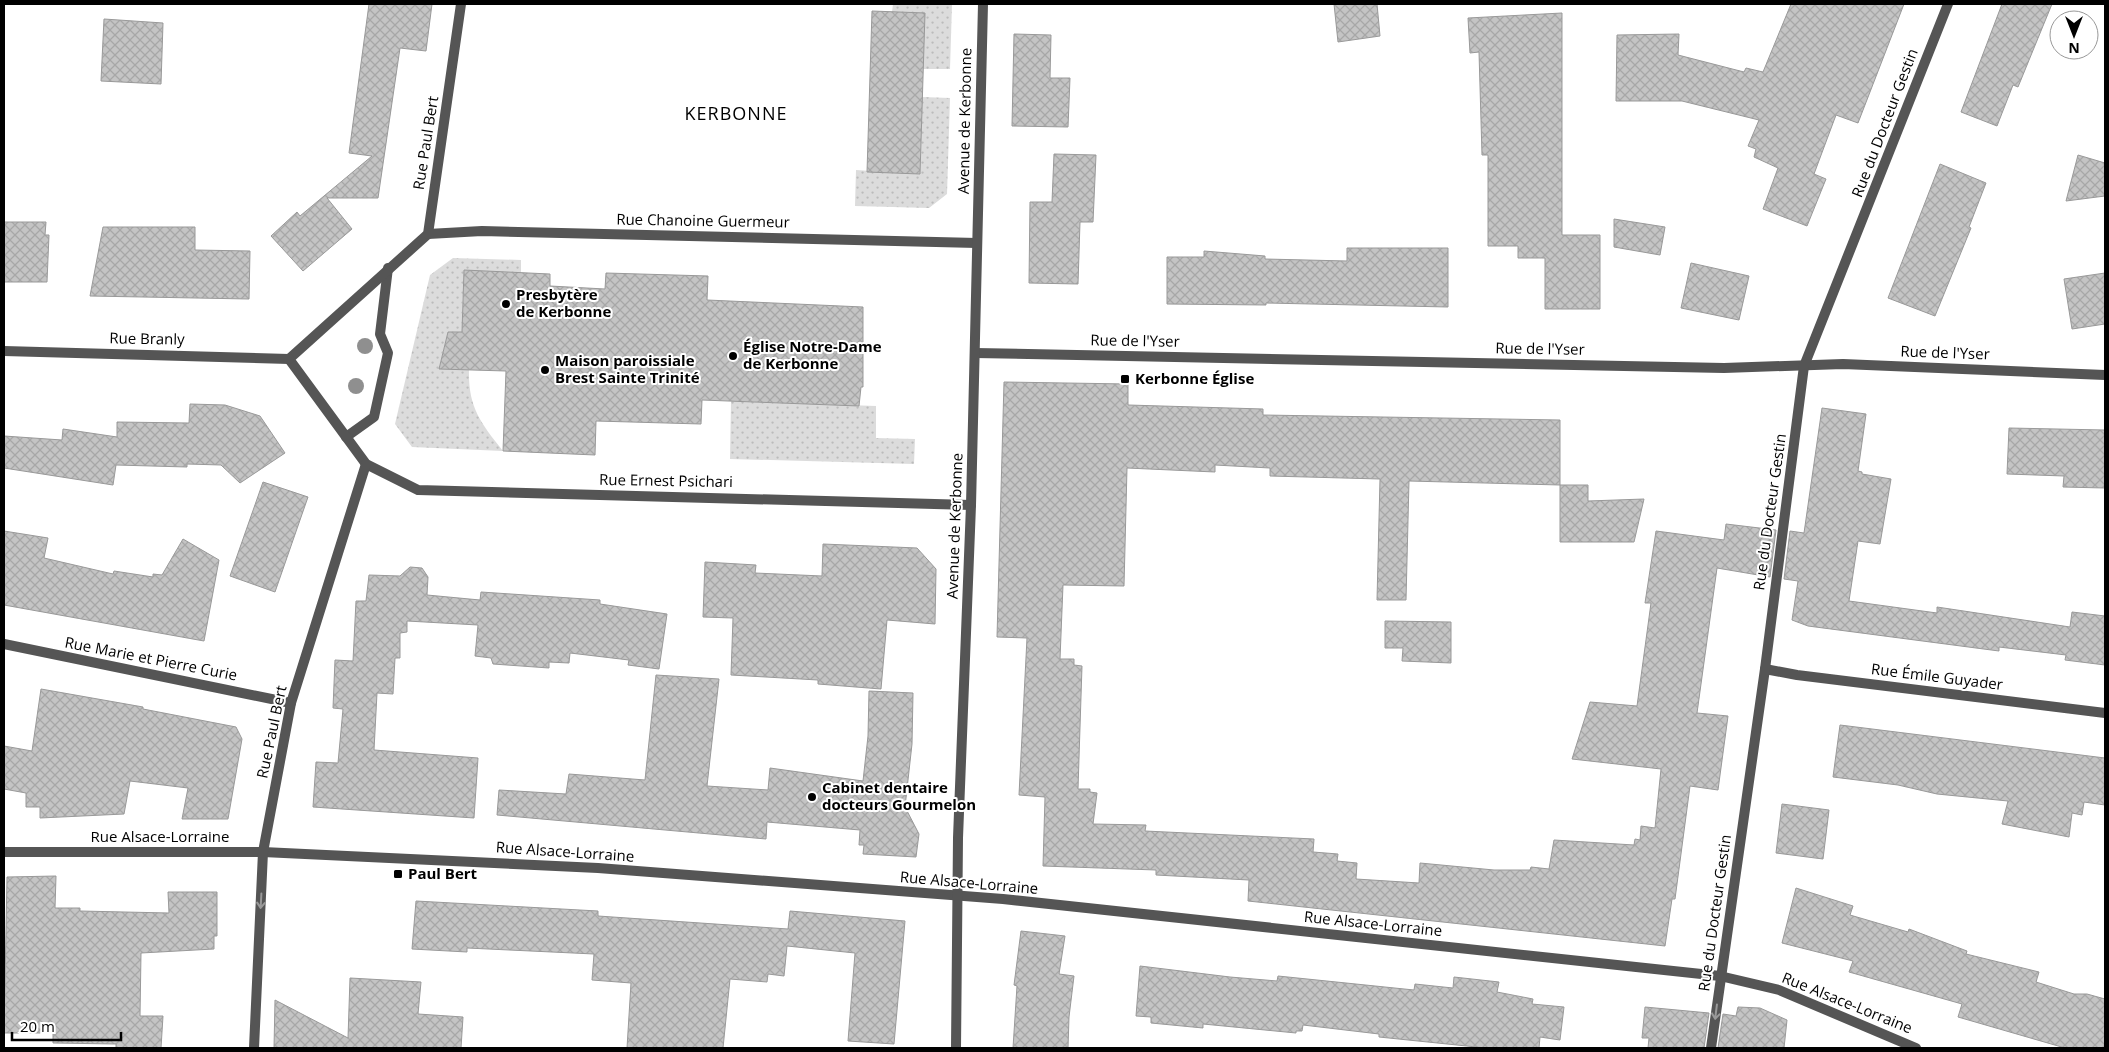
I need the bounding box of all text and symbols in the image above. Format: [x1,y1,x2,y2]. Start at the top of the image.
north arrow [2049,10,2099,60]
text: N [2068,39,2080,58]
street label: Rue du Docteur Gestin [1846,45,1922,200]
street label: Avenue de Kerbonne [953,48,975,194]
street label: Rue Paul Bert [408,95,442,191]
district label: KERBONNE [685,101,787,125]
street label: Rue Chanoine Guermeur [616,208,790,232]
place label: Presbytère de Kerbonne [516,284,611,321]
marker: Presbytère de Kerbonne [500,298,512,310]
street label: Rue Branly [109,327,185,349]
street label: Rue de l'Yser [1090,329,1180,351]
place label: Église Notre-Dame de Kerbonne [743,336,882,373]
street label: Rue de l'Yser [1495,337,1585,359]
street label: Rue de l'Yser [1900,340,1990,364]
place label: Maison paroissiale Brest Sainte Trinité [555,350,700,387]
marker: Église Notre-Dame de Kerbonne [727,350,739,362]
marker: Maison paroissiale Brest Sainte Trinité [539,364,551,376]
place label: Kerbonne Église [1135,368,1254,388]
marker: Kerbonne Église [1119,373,1131,385]
street label: Rue du Docteur Gestin [1748,432,1790,591]
street label: Avenue de Kerbonne [941,452,967,599]
street label: Rue Ernest Psichari [599,469,733,491]
street label: Rue Marie et Pierre Curie [63,631,239,685]
street label: Rue Émile Guyader [1870,658,2004,694]
street label: Rue Paul Bert [251,683,291,780]
place label: Cabinet dentaire docteurs Gourmelon [822,777,976,814]
marker: Cabinet dentaire docteurs Gourmelon [806,791,818,803]
street label: Rue Alsace-Lorraine [91,826,229,846]
street label: Rue du Docteur Gestin [1693,833,1735,992]
street label: Rue Alsace-Lorraine [495,836,635,866]
place label: Paul Bert [408,863,478,883]
street label: Rue Alsace-Lorraine [899,866,1039,898]
marker: Paul Bert [392,868,404,880]
one-way arrow [256,892,266,909]
street label: Rue Alsace-Lorraine [1303,906,1443,940]
street label: Rue Alsace-Lorraine [1779,967,1915,1037]
one-way arrow [1711,1004,1721,1020]
scale bar [12,1010,121,1042]
text: 20 m [20,1016,55,1036]

